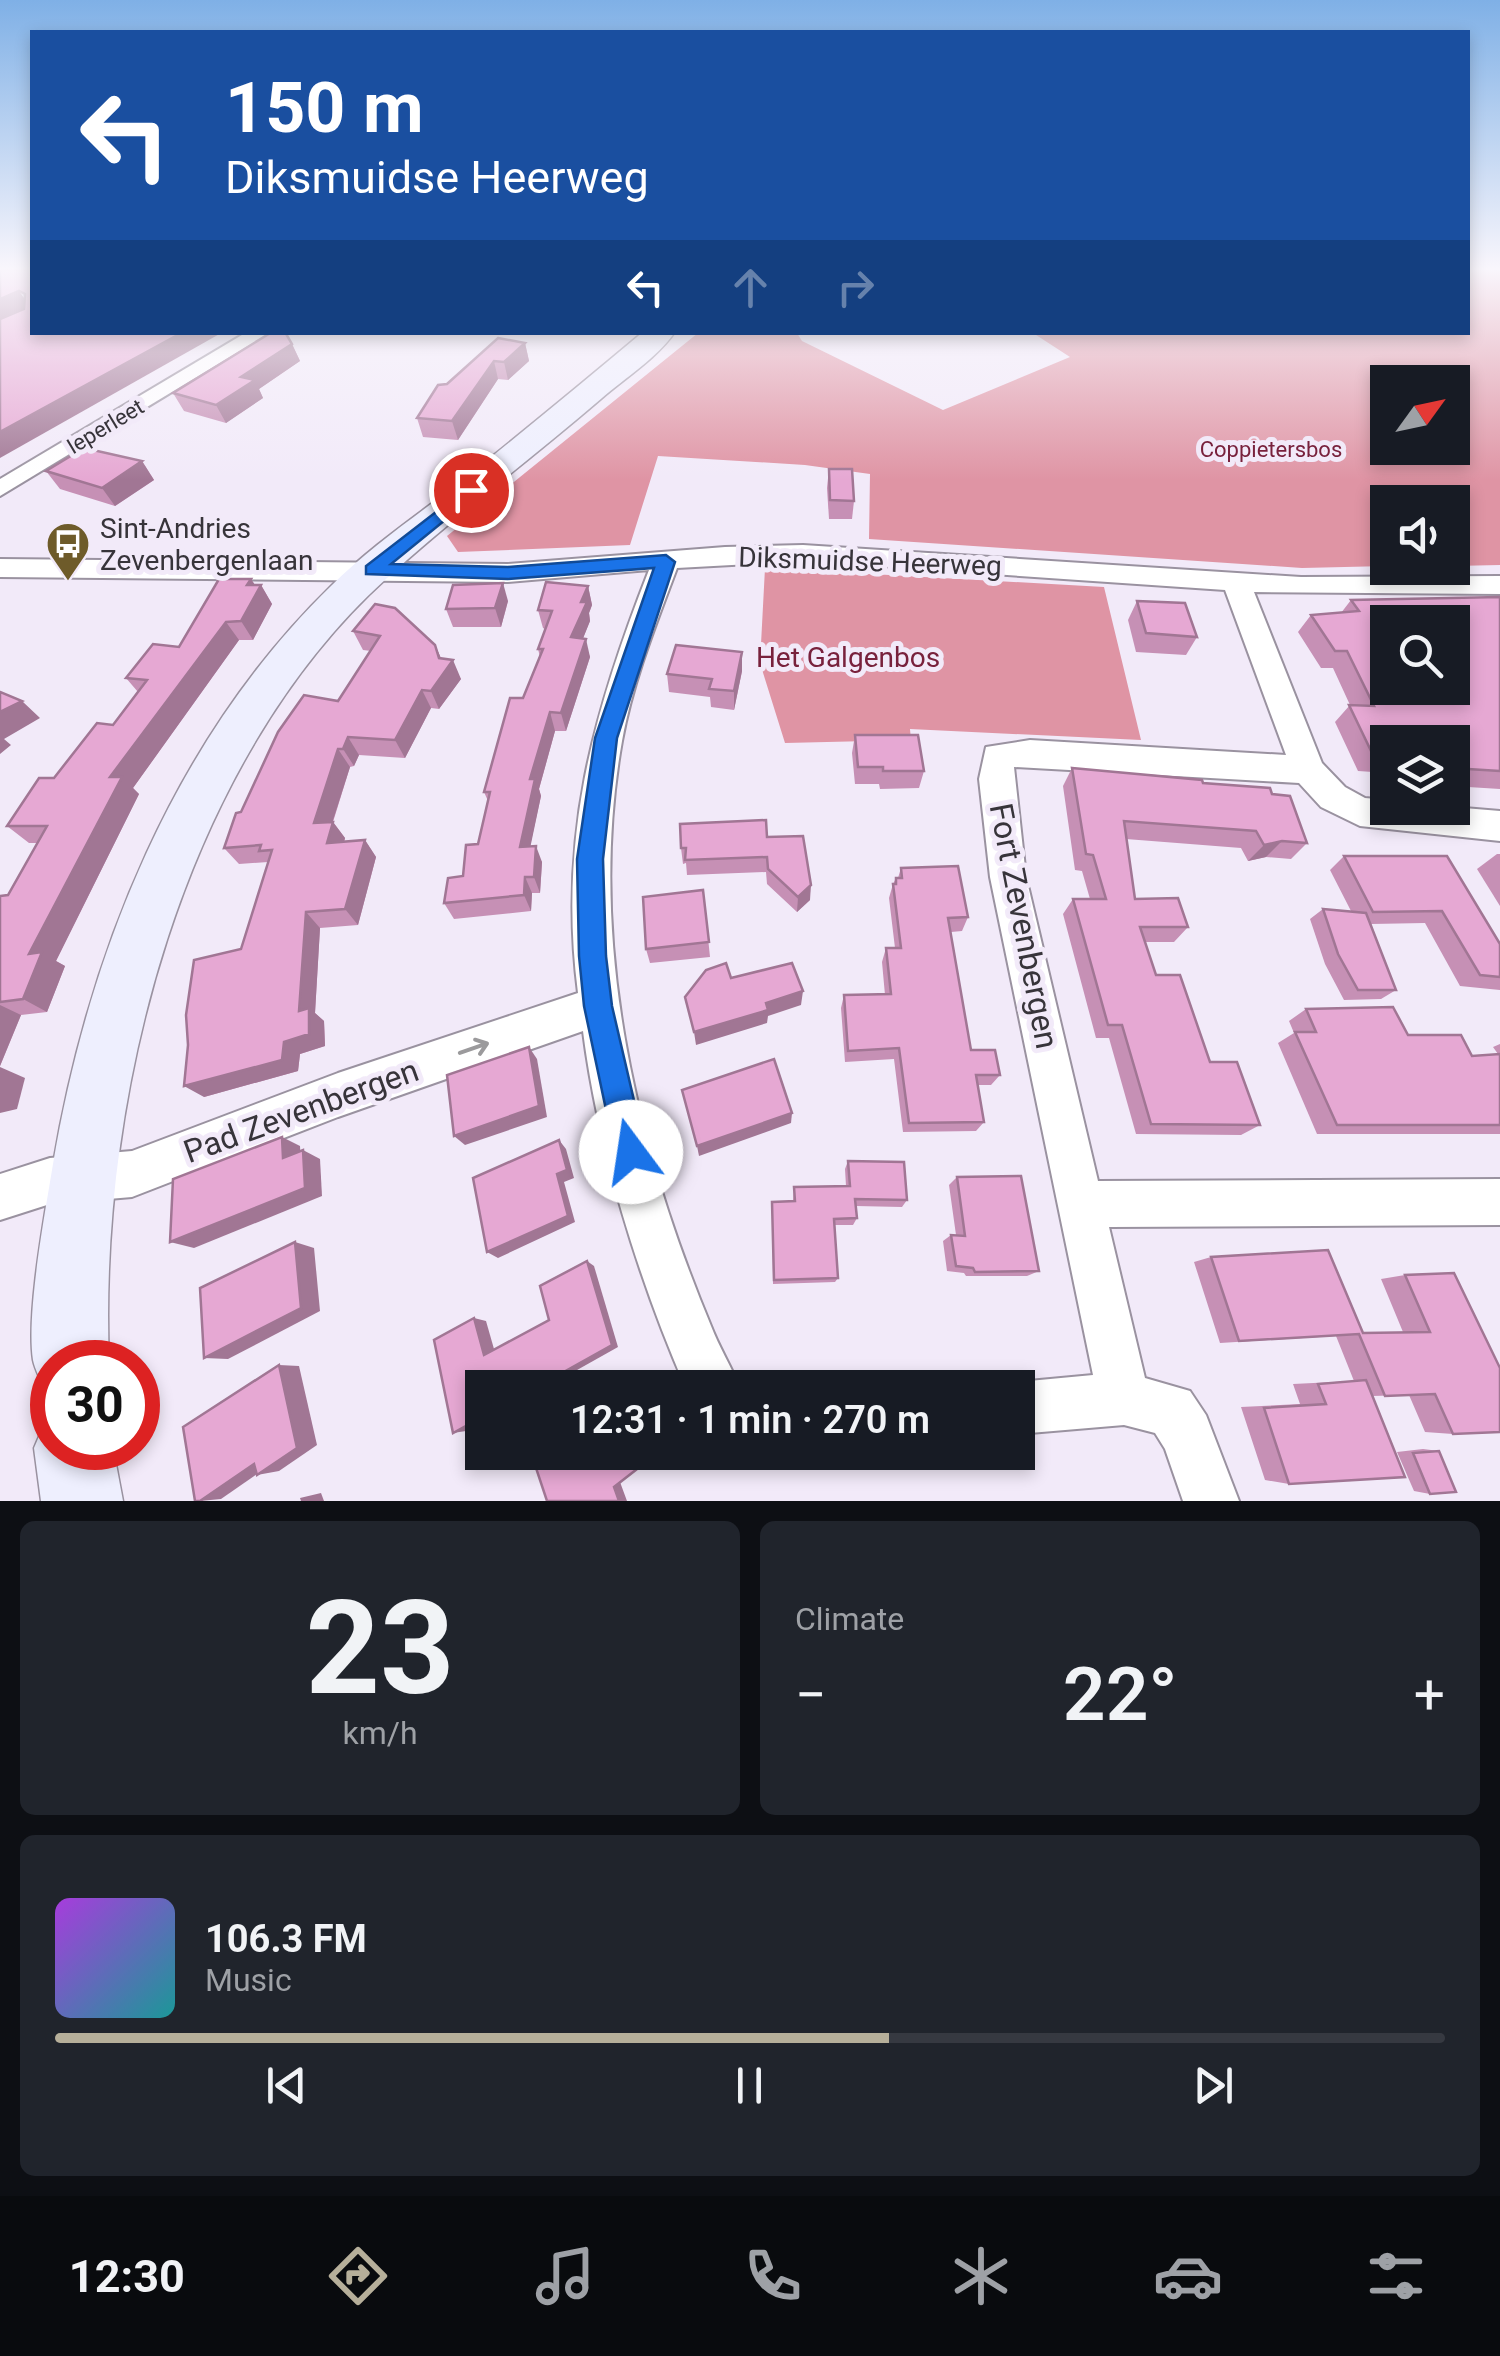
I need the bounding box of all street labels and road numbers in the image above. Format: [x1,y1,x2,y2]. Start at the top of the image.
street label: Ieperleet [62,394,148,459]
street label: Diksmuidse Heerweg [738,540,1002,583]
street label: Fort Zevenbergen [982,800,1066,1052]
street label: Pad Zevenbergen [178,1051,424,1171]

